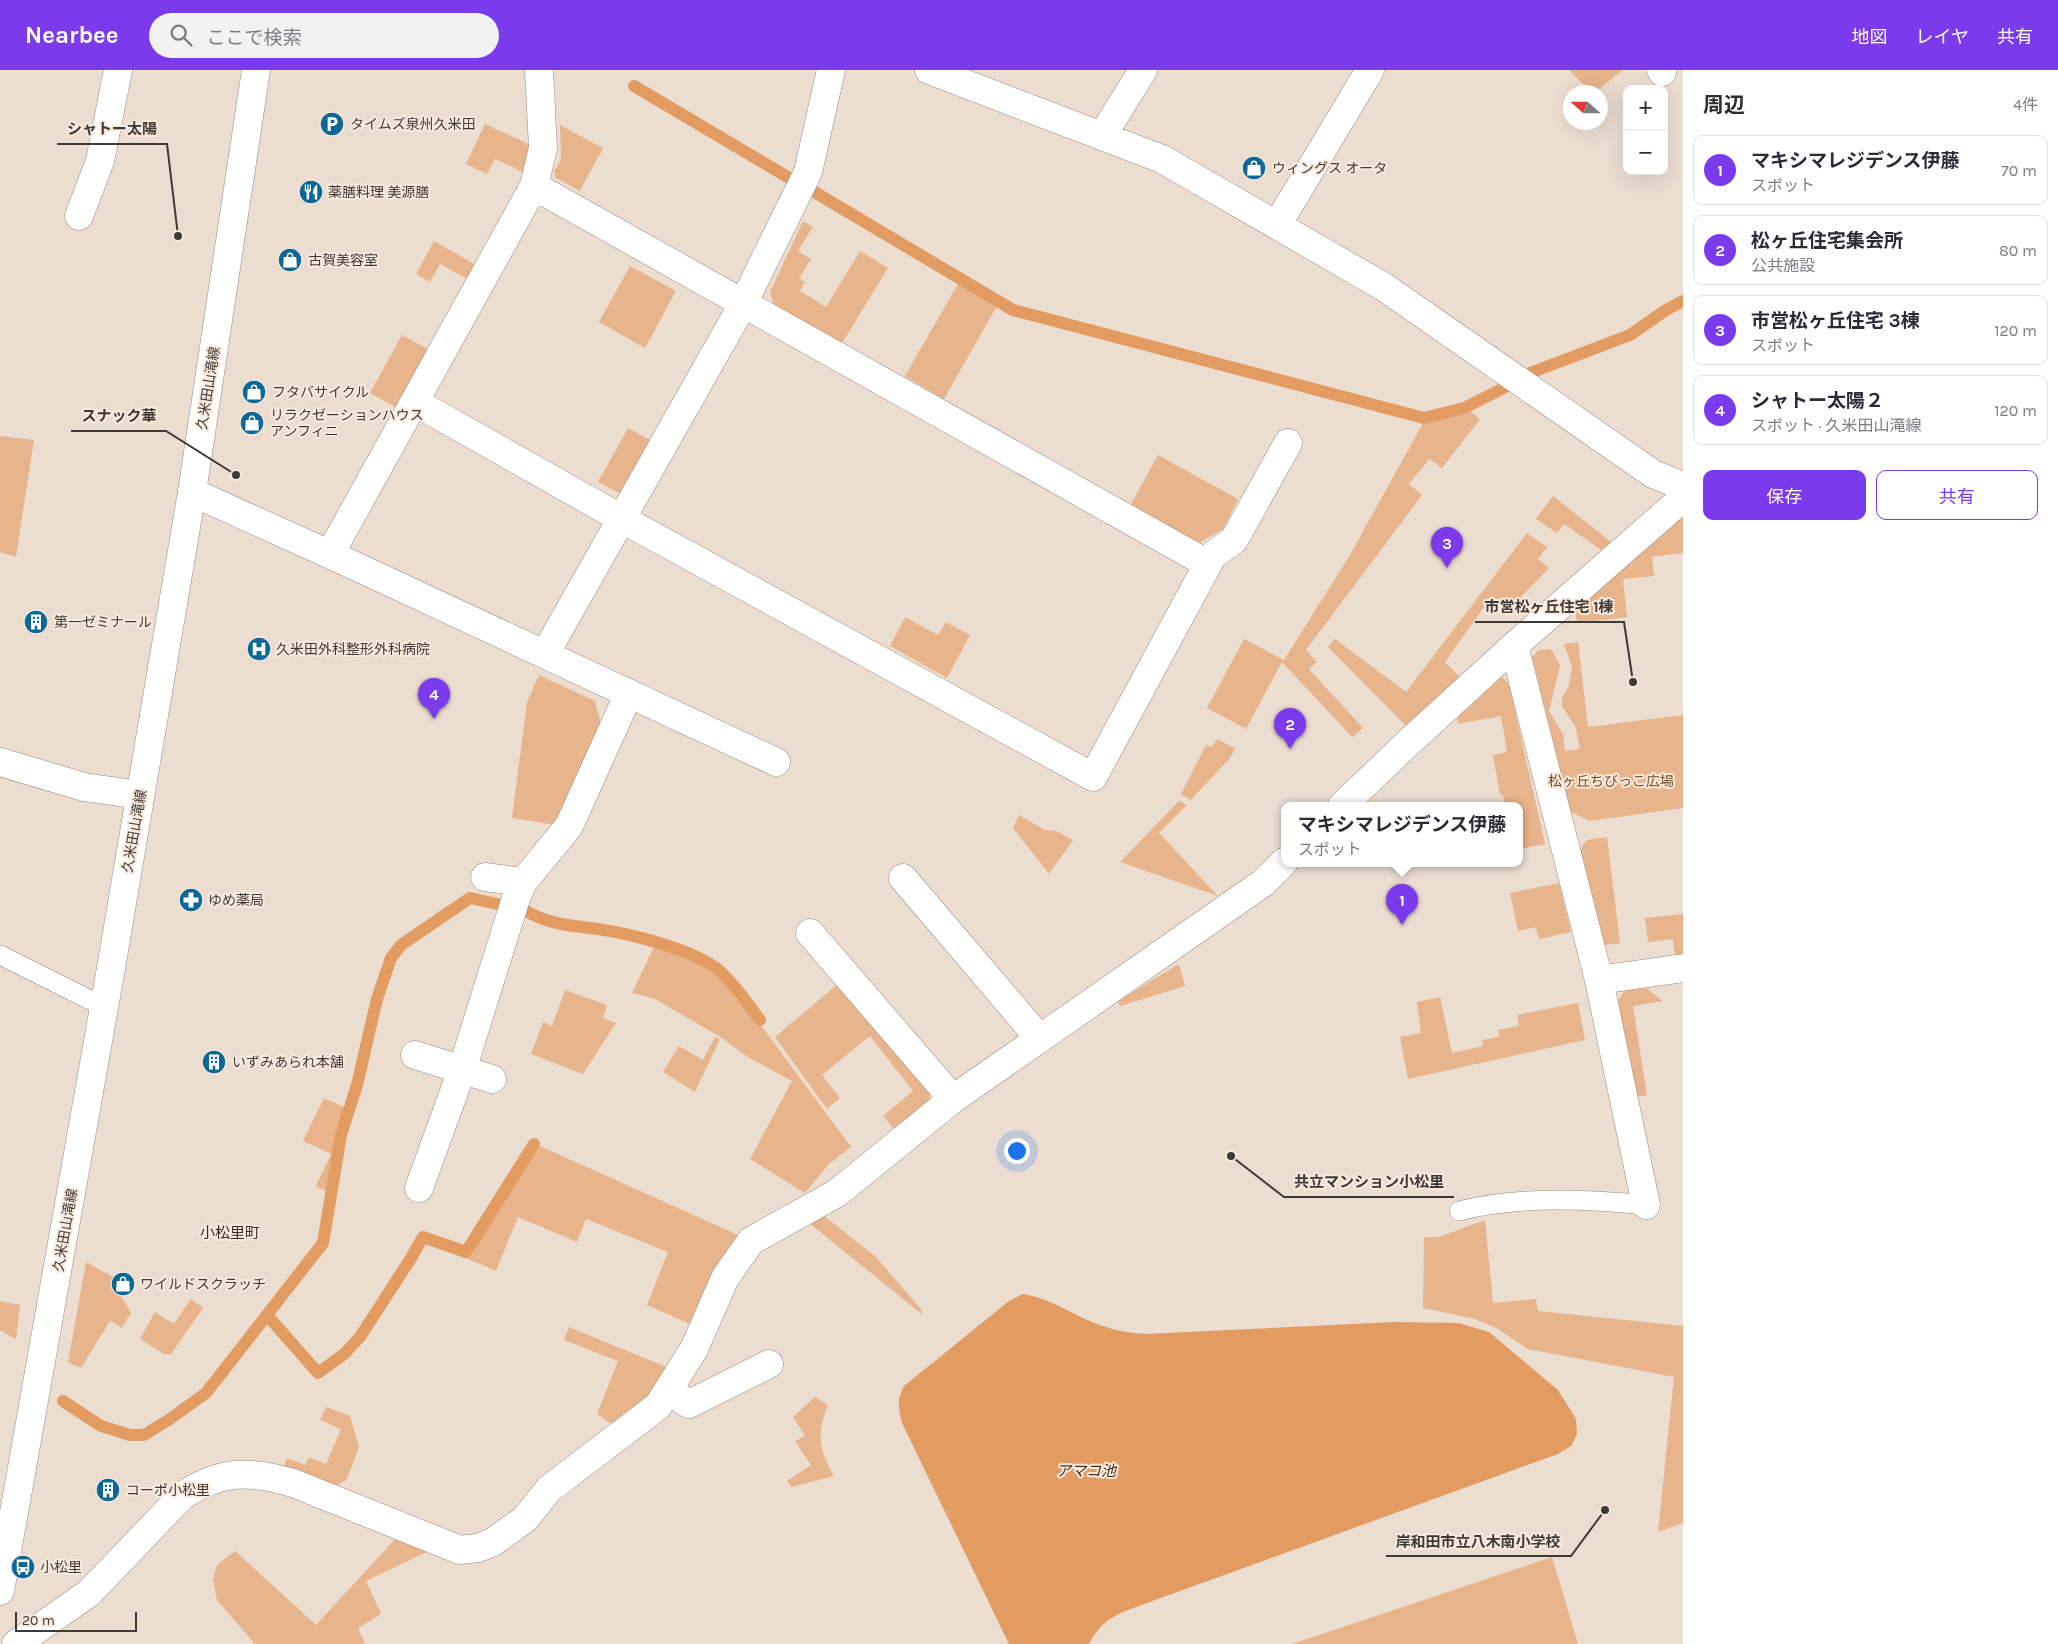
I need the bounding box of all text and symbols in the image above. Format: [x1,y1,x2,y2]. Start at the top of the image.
search box [149,13,499,58]
text: Nearbee [25,21,119,49]
icon: search [167,21,195,49]
text: 地図 [1852,26,1888,48]
text: レイヤ [1916,26,1969,48]
text: 共有 [1997,26,2033,48]
text: ここで検索 [207,27,302,49]
north arrow [1563,85,1608,130]
map controls [1623,85,1668,175]
button: + [1623,85,1668,130]
text: 周辺 [1703,93,1745,117]
text: 4件 [2013,95,2038,114]
parking icon: タイムズ泉州久米田 [319,111,345,137]
callout: シャトー太陽 [57,114,167,144]
place label: タイムズ泉州久米田 [350,116,476,133]
text: シャトー太陽 [67,120,157,138]
button: − [1623,130,1668,175]
text: マキシマレジデンス伊藤 [1751,150,1960,172]
shop icon: ウィングス オータ [1241,155,1267,181]
place label: ウィングス オータ [1272,160,1387,177]
text: 1 [1717,161,1723,180]
text: 70 m [2001,161,2037,180]
text: スポット [1751,176,1815,195]
restaurant icon: 薬膳料理 美源膳 [298,179,324,205]
place label: 薬膳料理 美源膳 [328,184,429,201]
text: 松ヶ丘住宅集会所 [1751,230,1903,252]
text: 2 [1715,241,1725,260]
text: 80 m [1999,241,2037,260]
shop icon: 古賀美容室 [277,247,303,273]
place label: 古賀美容室 [308,252,378,269]
text: 公共施設 [1751,256,1815,275]
text: 市営松ヶ丘住宅 3棟 [1751,310,1920,332]
text: 3 [1715,321,1725,340]
text: 120 m [1994,321,2037,340]
text: スポット [1751,336,1815,355]
street label: 久米田山滝線 [194,345,223,431]
shop icon: フタバサイクル [241,379,267,405]
place label: フタバサイクル [272,384,369,401]
text: シャトー太陽２ [1751,390,1884,412]
callout: スナック華 [71,401,166,431]
text: 4 [1715,401,1725,420]
text: 120 m [1994,401,2037,420]
text: スナック華 [81,407,157,425]
place label: リラクゼーションハウス アンフィニ [270,407,424,440]
shop icon: リラクゼーションハウス アンフィニ [239,410,265,436]
text: スポット · 久米田山滝線 [1751,416,1921,435]
button: 保存 [1703,470,1866,520]
button: 共有 [1876,470,2038,520]
pin: 3 [1431,527,1463,568]
callout: 市営松ヶ丘住宅 1棟 [1475,592,1624,622]
text: 市営松ヶ丘住宅 1棟 [1484,598,1614,616]
building icon: 第一ゼミナール [23,609,49,635]
place label: 第一ゼミナール [54,614,152,631]
hospital icon: 久米田外科整形外科病院 [246,636,272,662]
place label: 久米田外科整形外科病院 [276,641,430,658]
pin: 4 [418,678,450,719]
pin: 2 [1274,708,1306,749]
park label: 松ヶ丘ちびっこ広場 [1548,773,1674,790]
street label: 久米田山滝線 [119,788,150,874]
popup [1281,802,1523,867]
text: マキシマレジデンス伊藤 [1298,814,1506,836]
text: スポット [1298,840,1362,859]
pin: 1 [1386,884,1418,925]
pharmacy icon: ゆめ薬局 [178,887,204,913]
place label: ゆめ薬局 [208,892,264,909]
building icon: いずみあられ本舗 [201,1049,227,1075]
place label: いずみあられ本舗 [232,1054,344,1071]
your location [1004,1138,1030,1164]
callout: 共立マンション小松里 [1284,1167,1454,1197]
text: 共立マンション小松里 [1294,1173,1444,1191]
street label: 久米田山滝線 [50,1187,81,1273]
district label: 小松里町 [200,1224,260,1242]
shop icon: ワイルドスクラッチ [110,1271,136,1297]
place label: ワイルドスクラッチ [140,1276,266,1293]
water label: アマコ池 [1056,1462,1118,1480]
building icon: コーポ小松里 [95,1477,121,1503]
place label: コーポ小松里 [126,1482,210,1499]
callout: 岸和田市立八木南小学校 [1386,1526,1571,1556]
text: 岸和田市立八木南小学校 [1395,1533,1561,1551]
bus stop icon: 小松里 [10,1554,36,1580]
place label: 小松里 [40,1559,82,1576]
scale bar [15,1609,138,1632]
text: 20 m [22,1612,55,1629]

